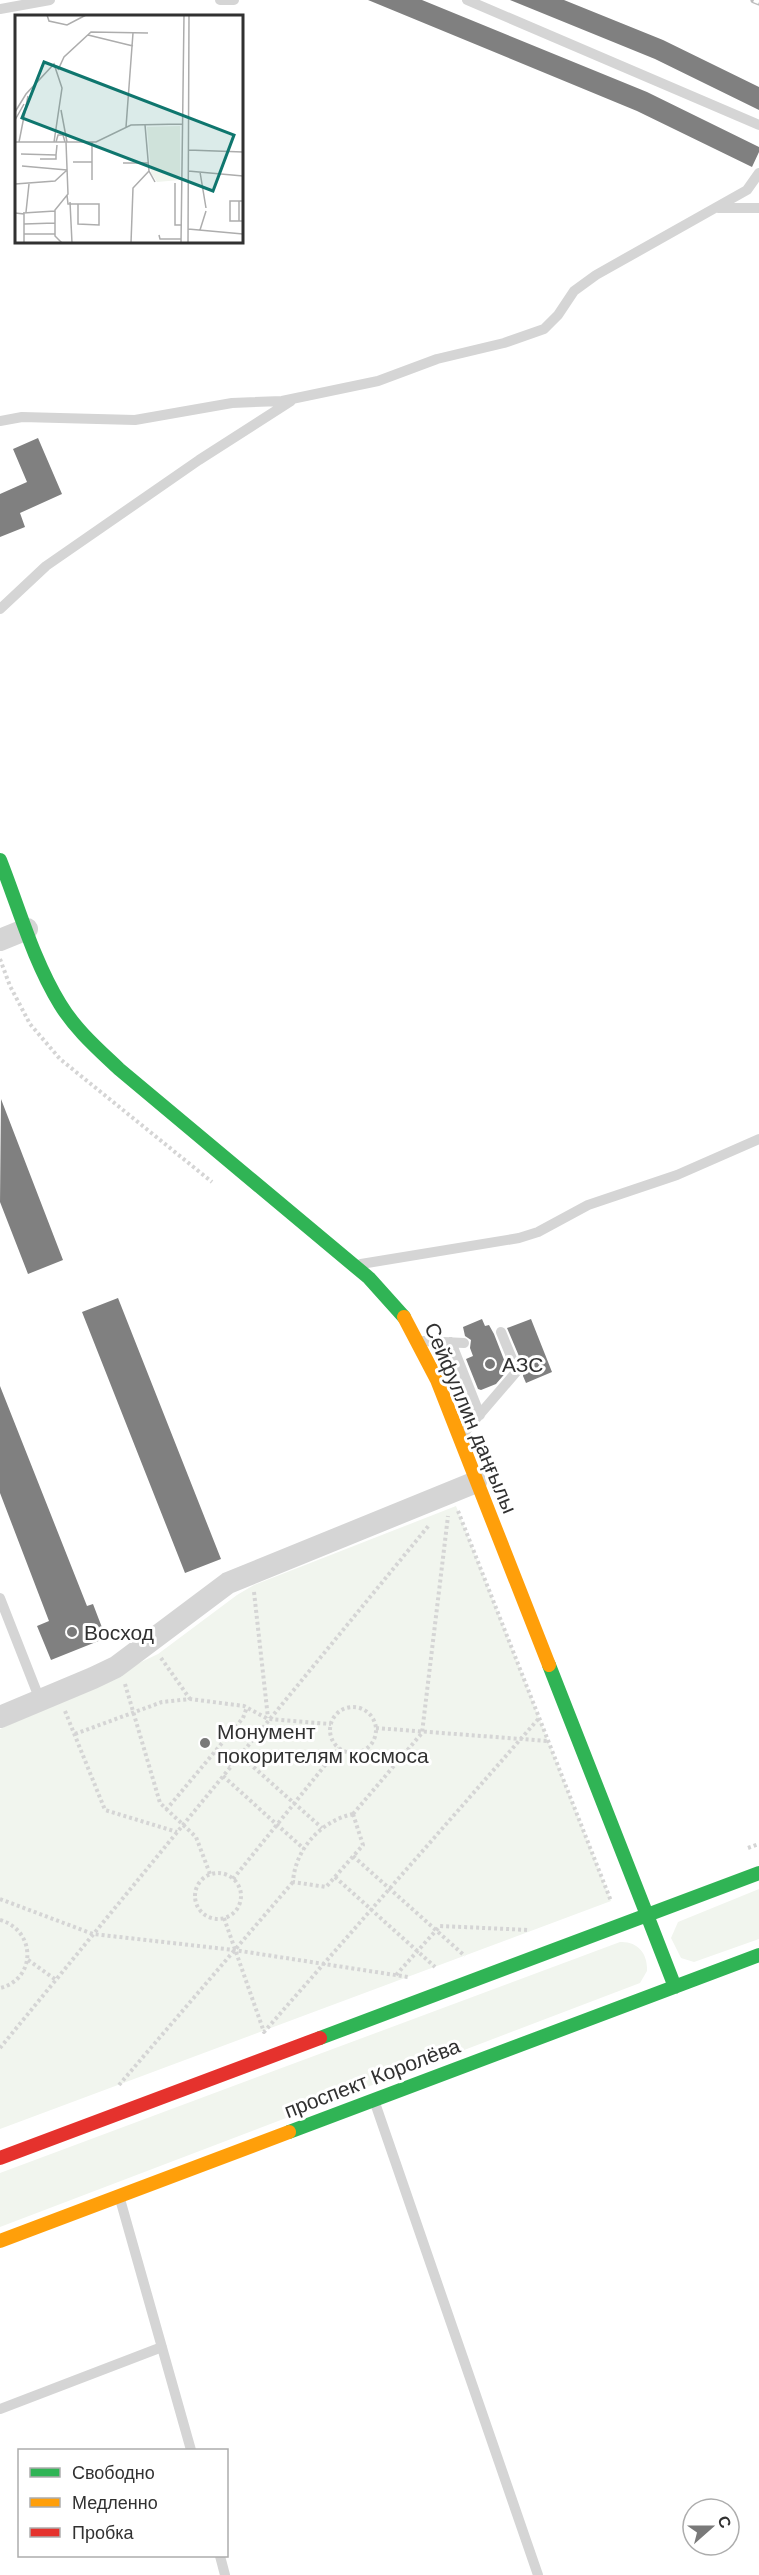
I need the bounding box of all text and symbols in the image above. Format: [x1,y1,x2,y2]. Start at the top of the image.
inset map [15,15,243,243]
street label: Сейфуллин даңғылы [420,1319,522,1517]
place label: АЗС [502,1353,543,1376]
marker: АЗС [483,1357,497,1371]
place label: Восход [84,1621,154,1644]
marker: Восход [65,1625,79,1639]
place label: Монумент покорителям космоса [217,1720,429,1767]
marker: Монумент покорителям космоса [198,1736,212,1750]
street label: проспект Королёва [281,2034,463,2122]
legend [18,2449,228,2557]
text: Свободно [72,2463,155,2483]
text: Медленно [72,2493,158,2513]
north arrow [681,2497,741,2557]
text: С [715,2513,735,2531]
text: Пробка [72,2523,135,2543]

